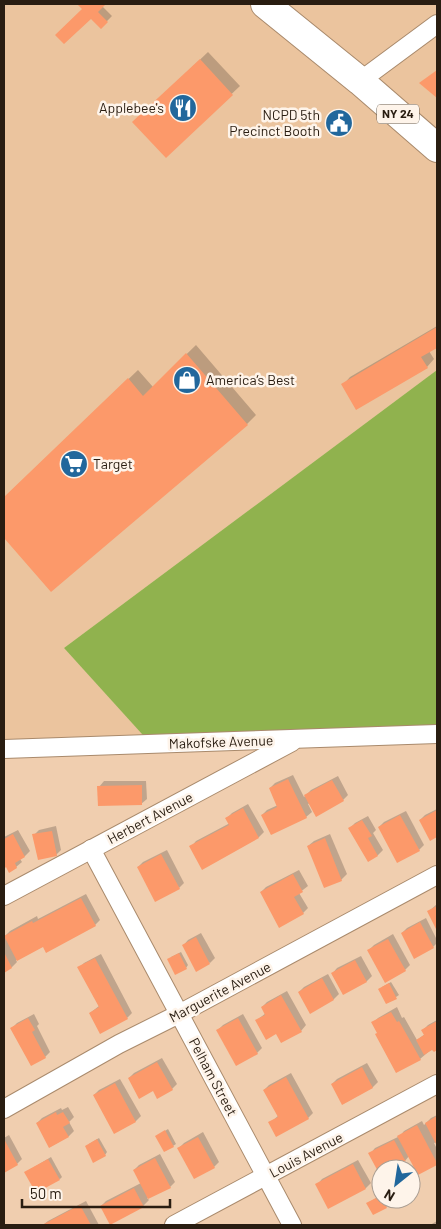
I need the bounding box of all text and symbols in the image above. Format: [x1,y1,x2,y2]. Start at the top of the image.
restaurant icon: Applebee's [168,93,198,123]
place label: Applebee's [99,99,164,116]
road number: NY 24 [377,105,419,124]
place label: NCPD 5th Precinct Booth [229,106,320,139]
public building icon: NCPD 5th Precinct Booth [324,108,354,138]
shop icon: America’s Best [172,365,202,395]
place label: America’s Best [206,371,295,388]
supermarket icon: Target [59,449,89,479]
place label: Target [93,455,133,472]
street label: Makofske Avenue [168,731,273,752]
street label: Herbert Avenue [104,788,195,847]
street label: Marguerite Avenue [166,958,274,1026]
street label: Pelham Street [186,1035,241,1119]
street label: Louis Avenue [266,1128,345,1181]
north arrow [371,1159,421,1209]
scale bar [22,1176,170,1208]
text: 50 m [30,1184,62,1202]
text: N [381,1186,398,1205]

